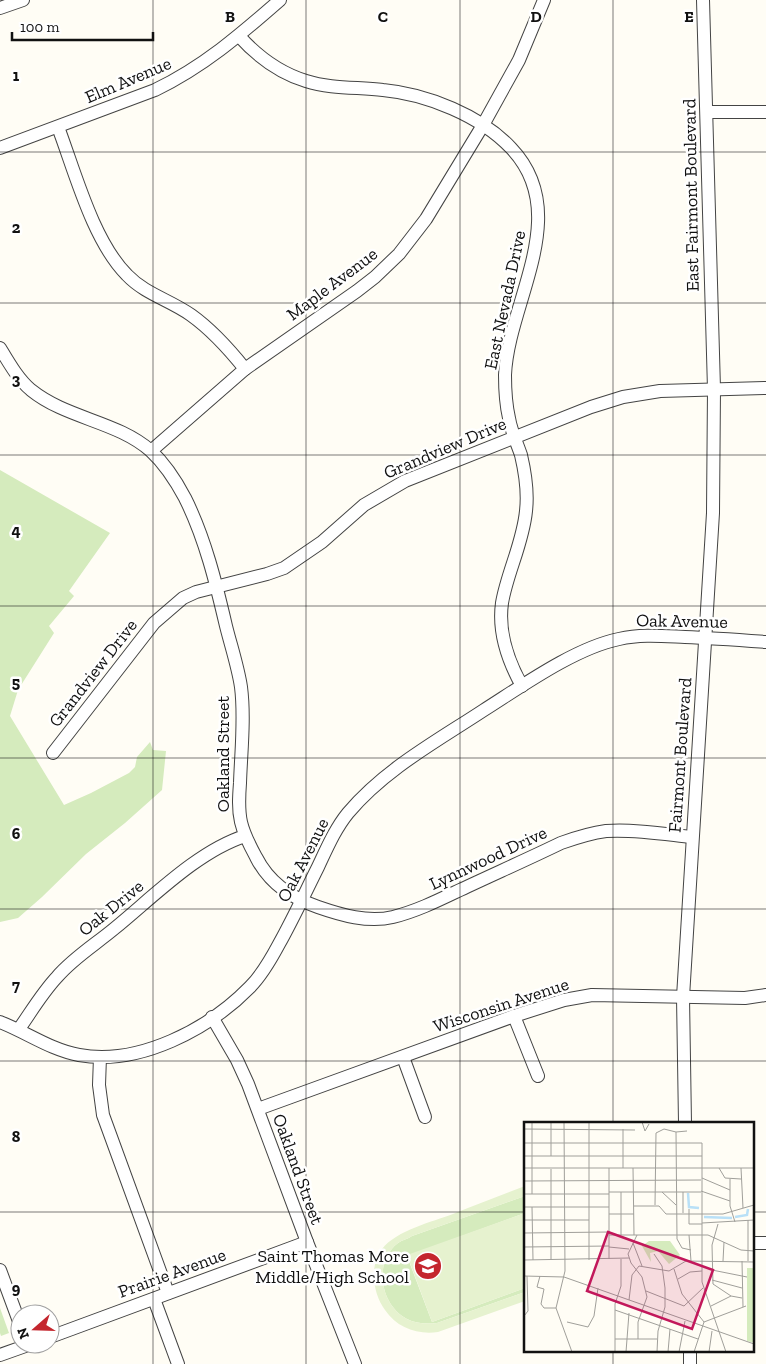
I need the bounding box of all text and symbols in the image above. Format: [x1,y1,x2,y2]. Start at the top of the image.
text: B [225,7,235,26]
text: C [378,7,388,26]
text: D [530,7,542,26]
text: E [684,7,694,26]
scale bar [12,10,154,42]
text: 100 m [20,18,59,36]
street label: Elm Avenue [82,52,174,108]
text: 1 [13,66,20,85]
street label: East Fairmont Boulevard [678,98,704,292]
text: 2 [12,218,21,237]
street label: East Nevada Drive [479,228,531,372]
street label: Maple Avenue [282,243,382,325]
text: 3 [12,370,21,389]
street label: Grandview Drive [380,412,510,484]
text: 4 [11,521,21,540]
street label: Oak Avenue [636,609,728,633]
street label: Grandview Drive [44,615,142,731]
text: 5 [12,673,20,692]
street label: Fairmont Boulevard [664,677,696,833]
street label: Oakland Street [212,696,234,812]
street label: Oak Avenue [272,814,334,906]
street label: Lynnwood Drive [426,821,550,895]
text: 6 [12,824,21,843]
street label: Oak Drive [74,875,148,941]
street label: Wisconsin Avenue [430,973,572,1037]
text: 7 [12,976,20,995]
street label: Oakland Street [268,1111,328,1228]
inset map [524,1122,754,1352]
text: 8 [12,1127,21,1146]
street label: Prairie Avenue [115,1243,229,1303]
place label: Saint Thomas More Middle/High School [255,1245,409,1288]
school or university icon: Saint Thomas More Middle/High School [413,1251,443,1281]
text: 9 [12,1279,21,1298]
north arrow [10,1304,60,1354]
text: N [13,1325,33,1341]

